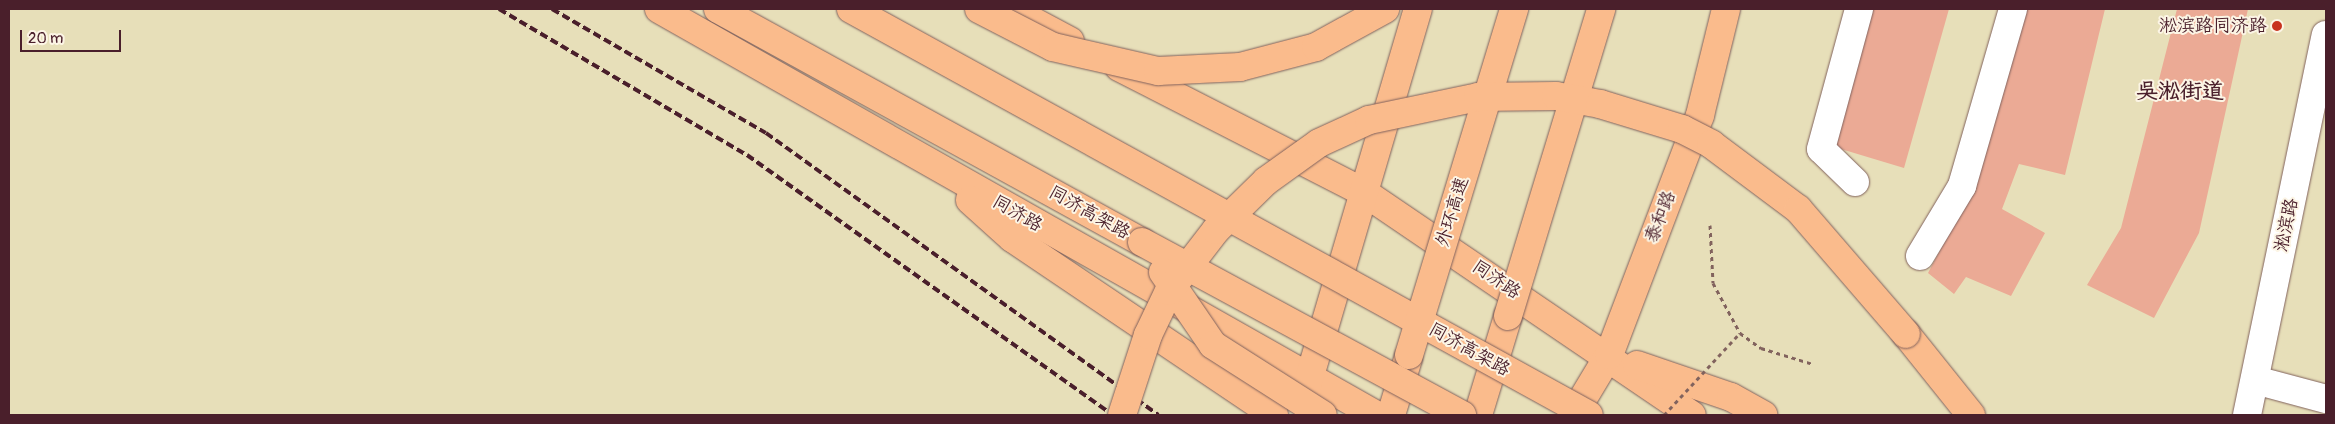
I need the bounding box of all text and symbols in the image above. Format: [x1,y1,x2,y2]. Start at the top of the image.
place label: 淞滨路同济路 [2159,15,2267,37]
scale bar [22,20,124,52]
marker: 淞滨路同济路 [2271,20,2283,32]
text: 20 m [28,29,63,48]
district label: 吴淞街道 [2136,79,2224,105]
street label: 外环高速 [1432,174,1474,250]
street label: 同济高架路 [1044,182,1134,244]
street label: 泰和路 [1641,188,1681,246]
street label: 同济路 [988,191,1046,237]
street label: 淞滨路 [2271,196,2303,254]
street label: 同济路 [1468,256,1524,304]
street label: 同济高架路 [1424,319,1514,381]

